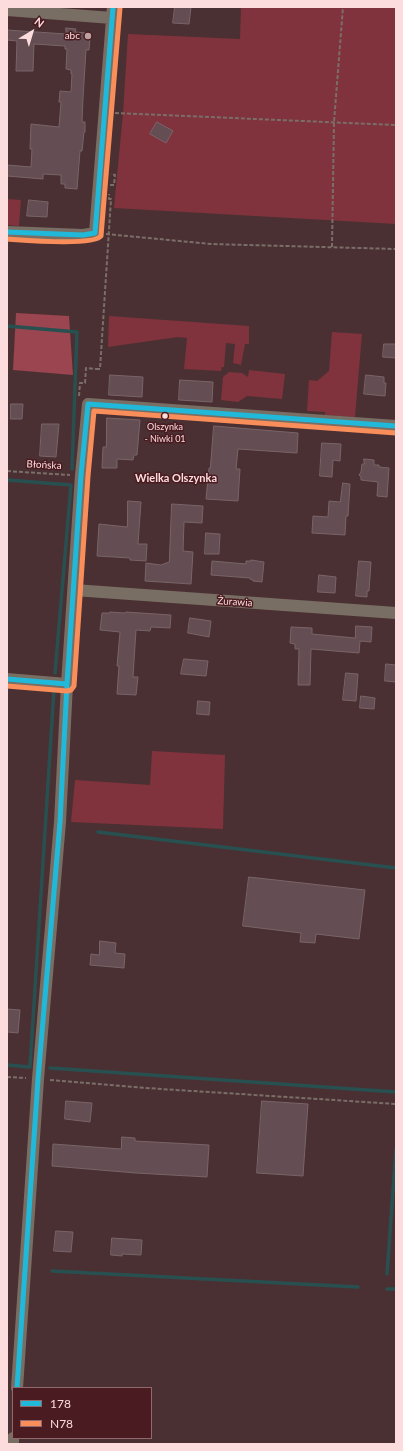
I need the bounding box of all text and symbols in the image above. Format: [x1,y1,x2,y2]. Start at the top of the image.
north arrow [12,12,52,52]
text: N [32,14,47,30]
place label: abc [65,30,80,42]
marker: abc [83,31,93,41]
marker: Olszynka - Niwki 01 [160,411,170,421]
place label: Olszynka - Niwki 01 [144,422,186,443]
street label: Błońska [26,458,62,472]
district label: Wielka Olszynka [135,471,217,485]
street label: Żurawia [217,595,253,609]
legend [12,1387,152,1439]
text: 178 [50,1396,71,1411]
text: N78 [50,1416,73,1431]

